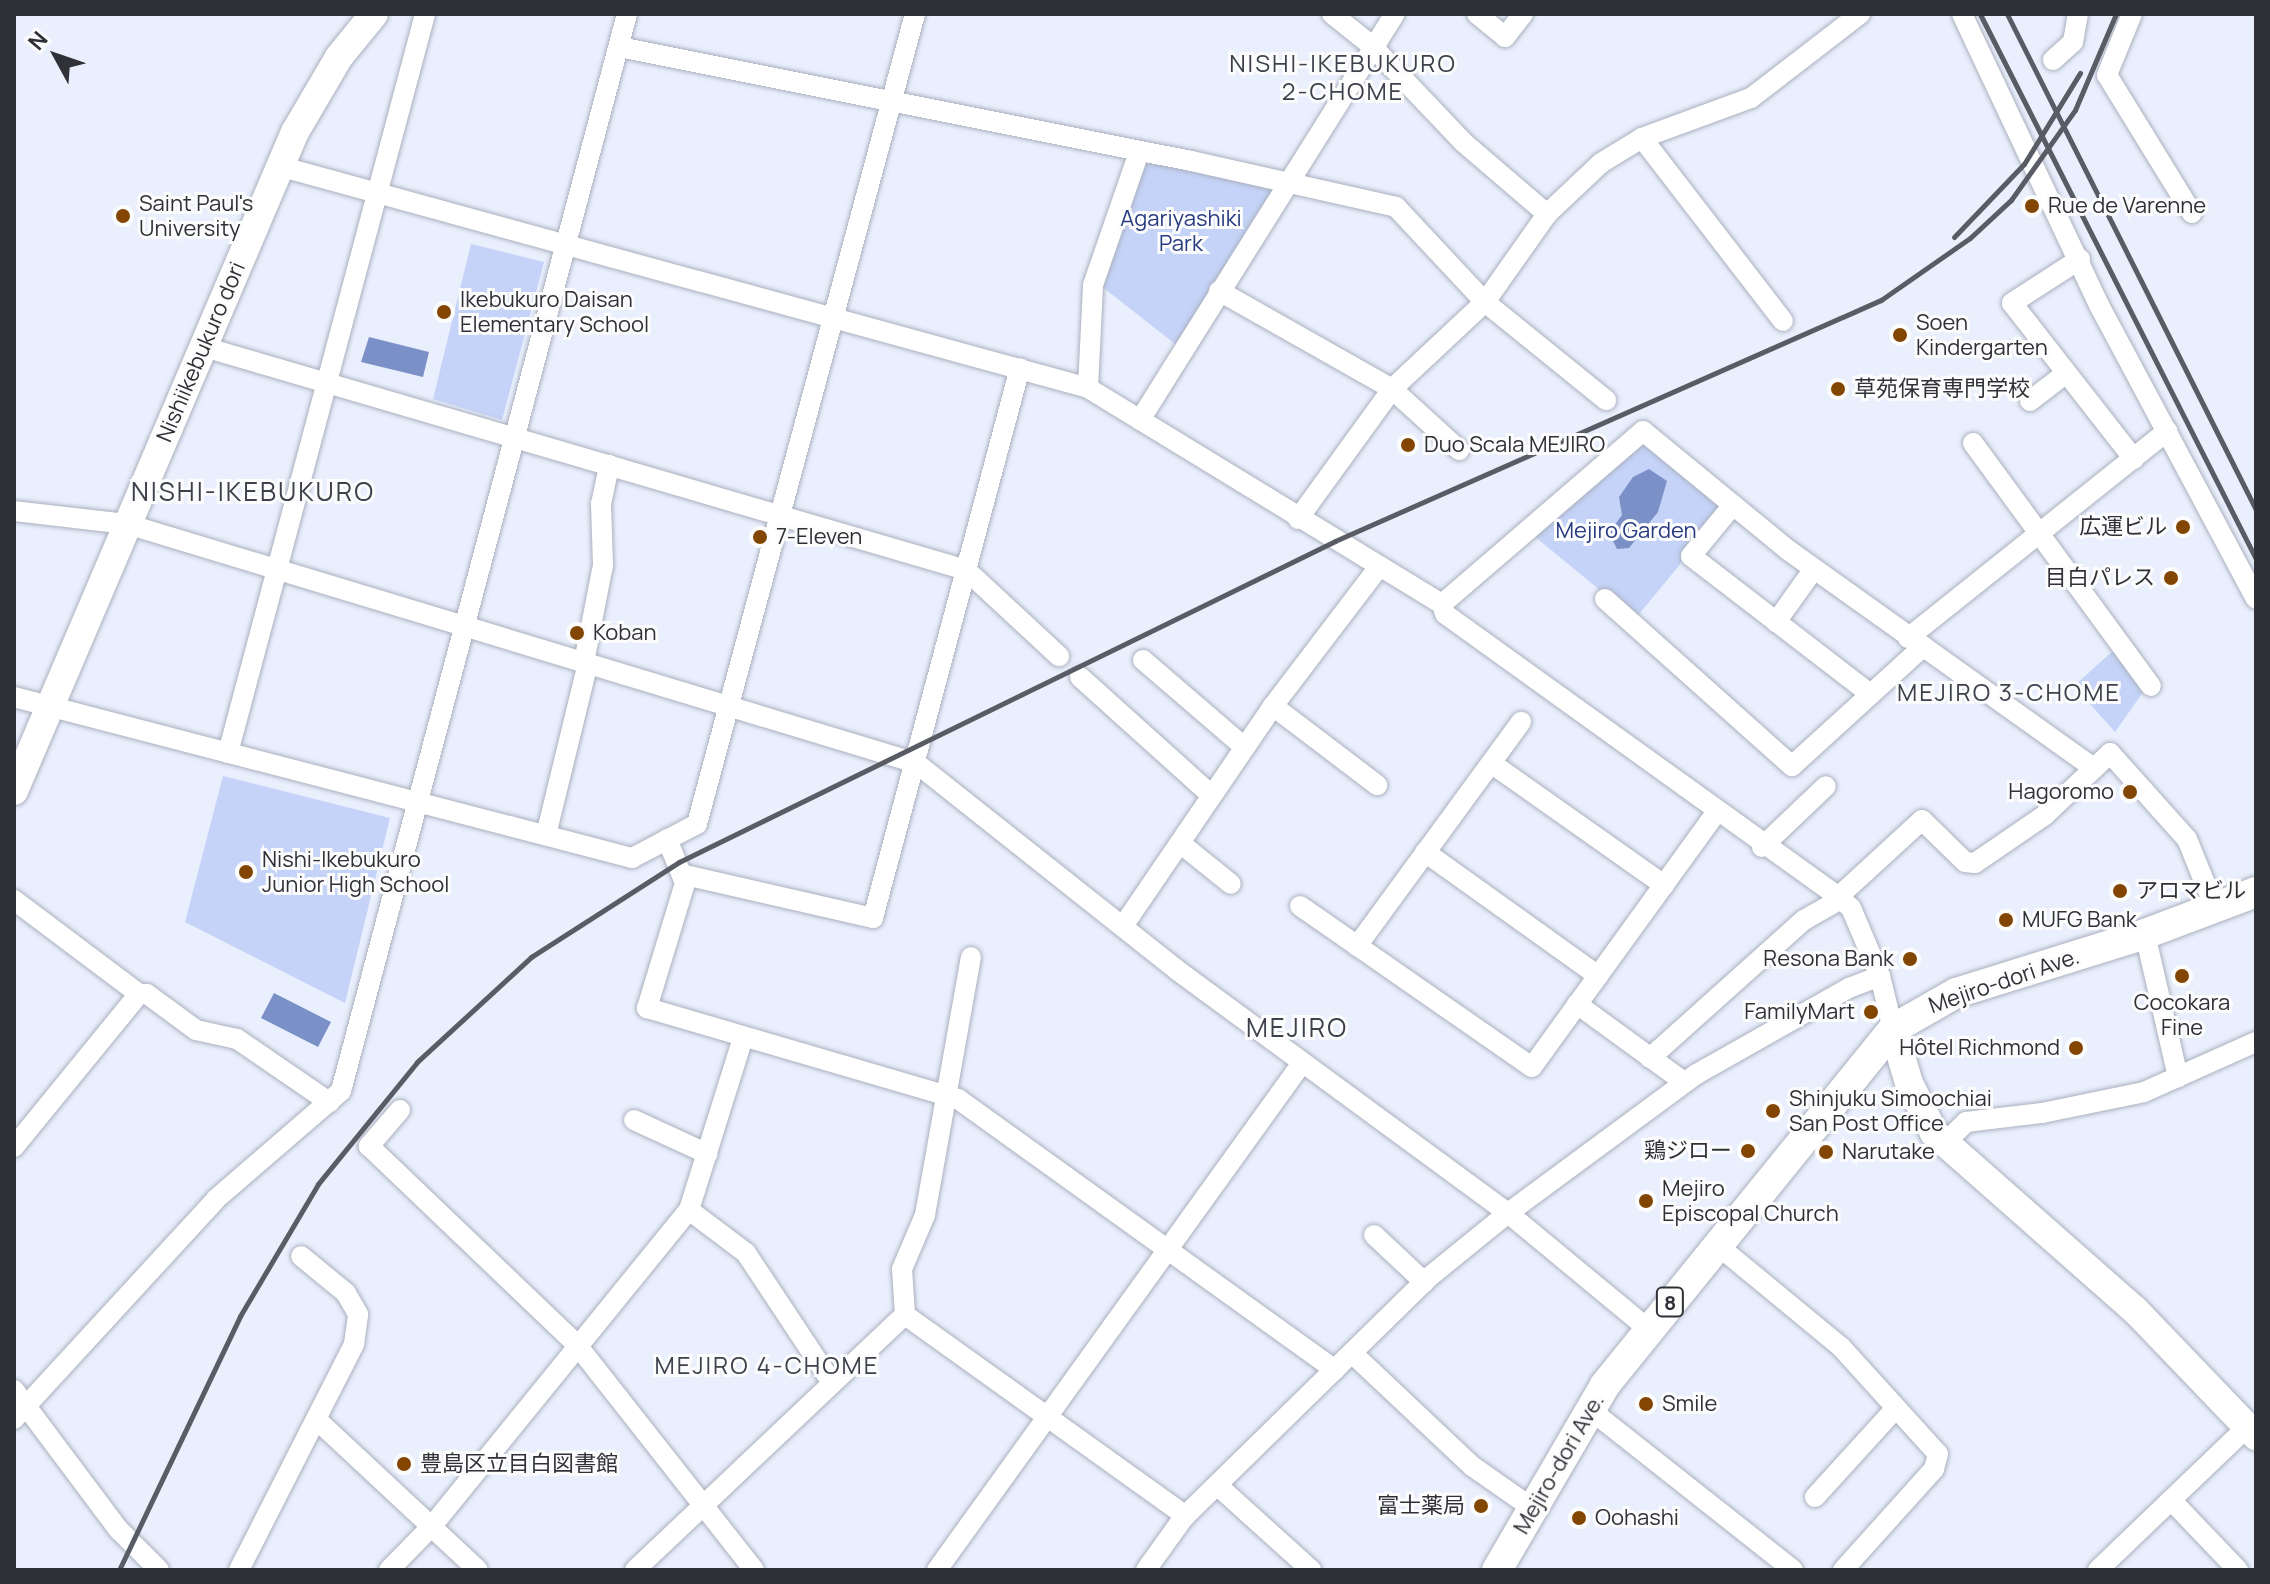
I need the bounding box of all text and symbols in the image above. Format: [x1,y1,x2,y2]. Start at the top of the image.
north arrow [16,16,96,96]
text: N [21,25,54,56]
district label: NISHI-IKEBUKURO 2-CHOME [1229,49,1457,105]
place label: Saint Paul's University [139,190,253,242]
place label: Rue de Varenne [2048,193,2206,219]
marker: Rue de Varenne [2023,197,2041,215]
park label: Agariyashiki Park [1120,205,1242,256]
marker: Saint Paul's University [114,207,132,225]
street label: Nishiikebukuro dori [151,258,251,446]
place label: Ikebukuro Daisan Elementary School [460,286,649,338]
marker: Ikebukuro Daisan Elementary School [435,303,453,321]
place label: Soen Kindergarten [1916,309,2048,360]
marker: Soen Kindergarten [1891,326,1909,344]
place label: 草苑保育専門学校 [1854,376,2030,402]
marker: 草苑保育専門学校 [1829,380,1847,398]
place label: Duo Scala MEJIRO [1424,432,1605,458]
marker: Duo Scala MEJIRO [1399,436,1417,454]
district label: NISHI-IKEBUKURO [131,476,375,508]
place label: 広運ビル [2079,514,2167,540]
park label: Mejiro Garden [1555,518,1697,544]
marker: 広運ビル [2174,518,2192,536]
place label: 7-Eleven [776,524,862,550]
marker: 7-Eleven [751,528,769,546]
place label: 目白パレス [2045,565,2155,591]
marker: 目白パレス [2162,569,2180,587]
place label: Koban [593,620,657,646]
marker: Koban [568,624,586,642]
district label: MEJIRO 3-CHOME [1897,678,2121,706]
place label: Hagoromo [2008,779,2114,805]
marker: Hagoromo [2121,783,2139,801]
place label: Nishi-Ikebukuro Junior High School [262,846,449,898]
marker: Nishi-Ikebukuro Junior High School [237,863,255,881]
place label: アロマビル [2136,878,2246,904]
marker: アロマビル [2111,882,2129,900]
place label: MUFG Bank [2022,907,2137,933]
marker: MUFG Bank [1997,911,2015,929]
street label: Mejiro-dori Ave. [1925,943,2083,1019]
place label: Resona Bank [1763,946,1894,972]
marker: Resona Bank [1901,950,1919,968]
marker: Cocokara Fine [2173,967,2191,985]
place label: Cocokara Fine [2134,989,2230,1040]
place label: FamilyMart [1744,999,1855,1025]
marker: FamilyMart [1862,1003,1880,1021]
district label: MEJIRO [1246,1012,1348,1044]
place label: Hôtel Richmond [1899,1035,2060,1061]
marker: Hôtel Richmond [2067,1039,2085,1057]
place label: Shinjuku Simoochiai San Post Office [1789,1085,1992,1136]
marker: Shinjuku Simoochiai San Post Office [1764,1102,1782,1120]
place label: 鶏ジロー [1644,1138,1732,1164]
place label: Narutake [1842,1139,1935,1165]
marker: 鶏ジロー [1739,1142,1757,1160]
marker: Narutake [1817,1143,1835,1161]
place label: Mejiro Episcopal Church [1662,1175,1839,1226]
marker: Mejiro Episcopal Church [1637,1192,1655,1210]
road number: 8 [1654,1286,1686,1318]
district label: MEJIRO 4-CHOME [655,1351,879,1379]
street label: Mejiro-dori Ave. [1508,1389,1610,1539]
place label: Smile [1662,1391,1717,1417]
marker: Smile [1637,1395,1655,1413]
place label: 豊島区立目白図書館 [420,1451,618,1477]
marker: 豊島区立目白図書館 [395,1455,413,1473]
place label: 富士薬局 [1377,1493,1465,1519]
marker: 富士薬局 [1472,1497,1490,1515]
place label: Oohashi [1595,1505,1679,1531]
marker: Oohashi [1570,1509,1588,1527]

